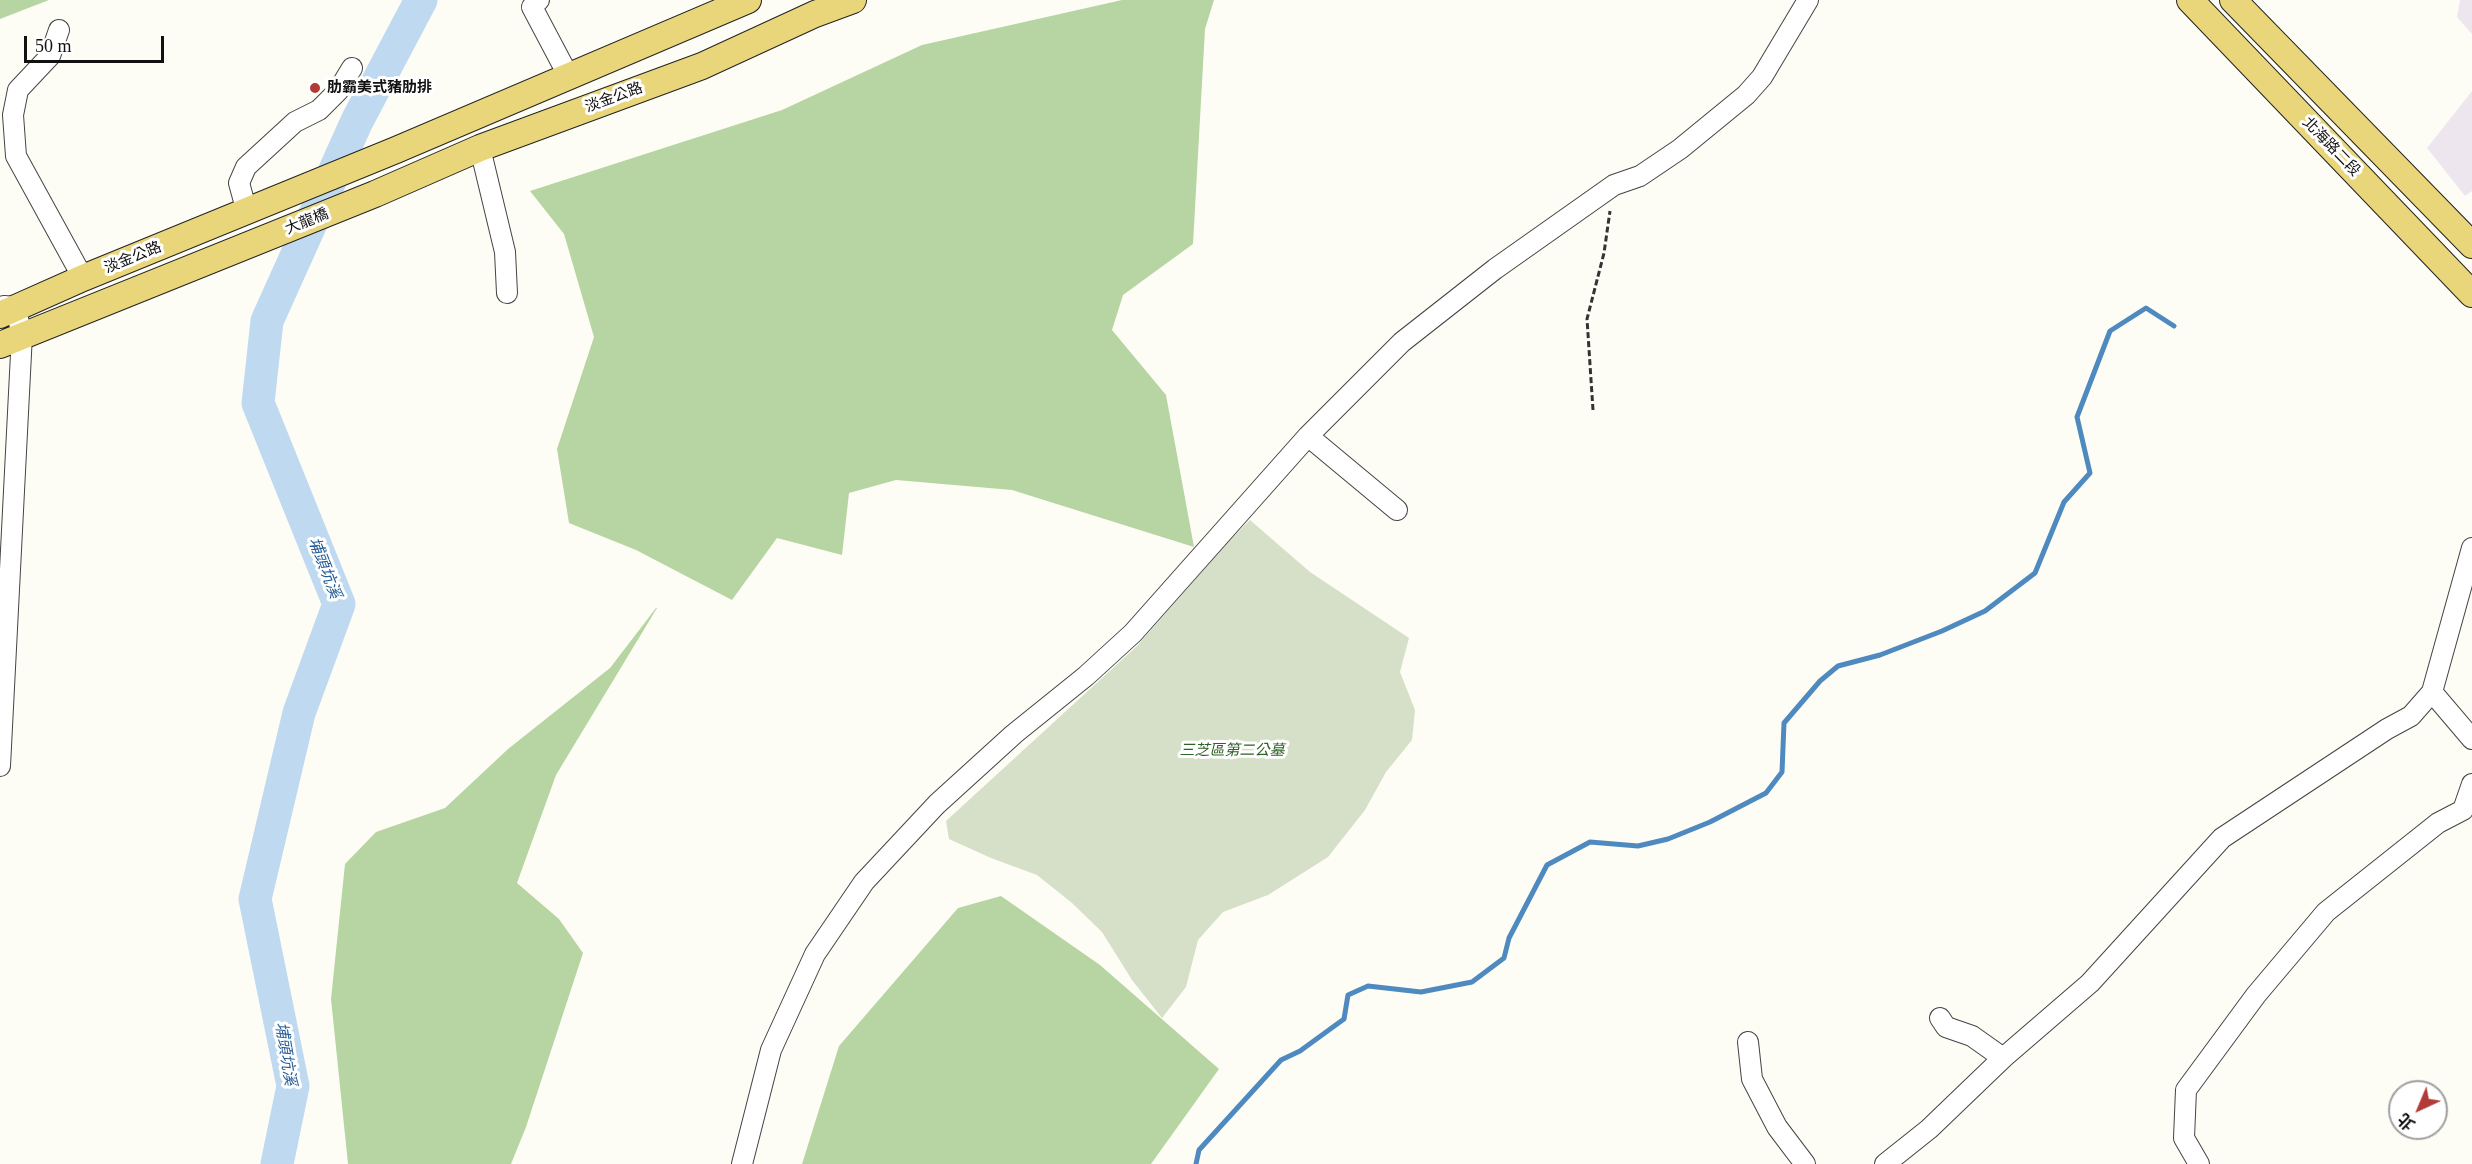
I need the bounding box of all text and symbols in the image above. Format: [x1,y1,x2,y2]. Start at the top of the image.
scale bar [27,24,166,62]
text: 50 m [35,36,72,56]
place label: 肋霸美式豬肋排 [327,79,432,97]
street label: 淡金公路 [583,79,645,117]
marker: 肋霸美式豬肋排 [308,81,322,95]
street label: 北海路二段 [2298,114,2364,180]
street label: 大龍橋 [283,205,331,239]
street label: 淡金公路 [102,238,164,278]
water label: 埔頭坑溪 [304,535,344,601]
park label: 三芝區第二公墓 [1180,742,1284,760]
water label: 埔頭坑溪 [271,1021,299,1087]
north arrow [2388,1080,2448,1140]
text: 北 [2395,1110,2418,1134]

